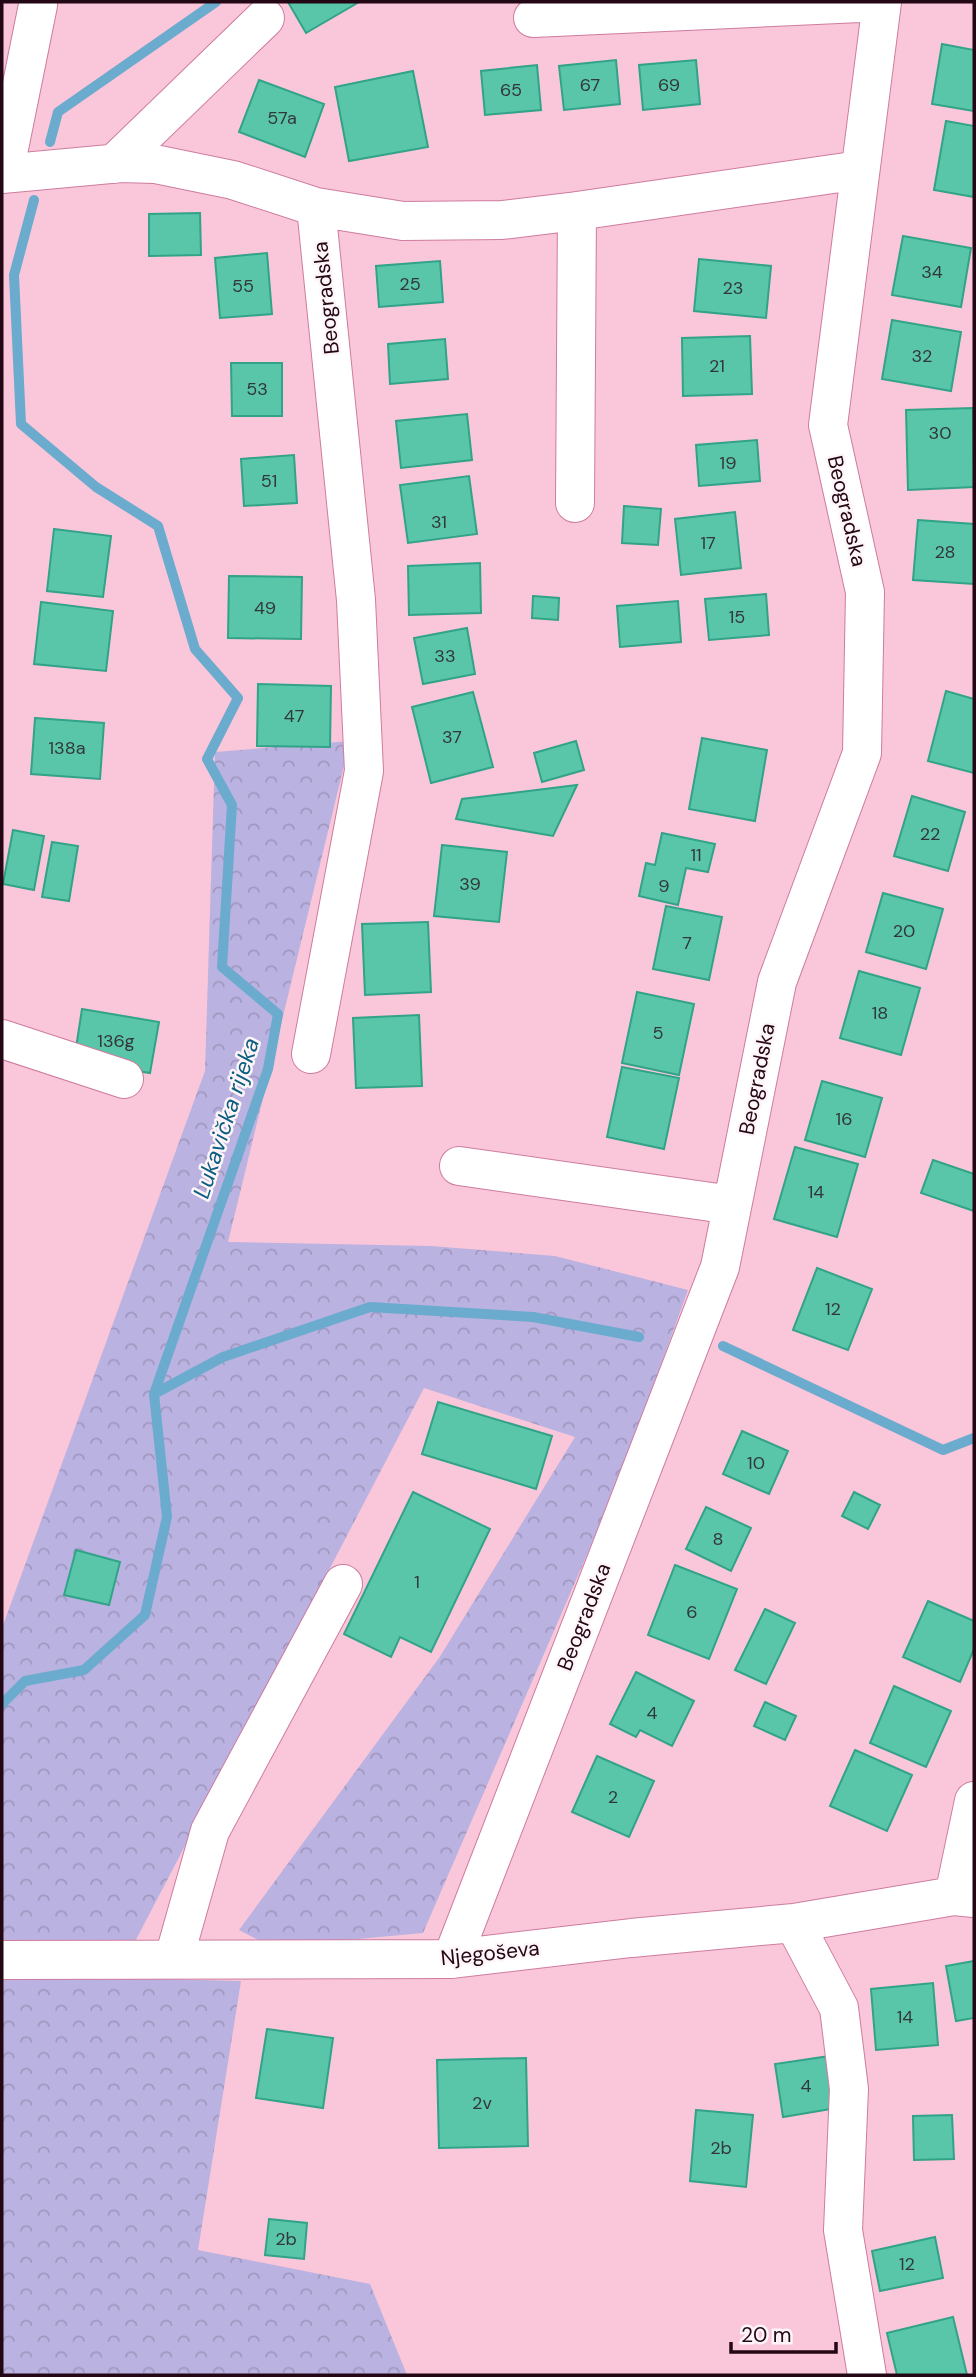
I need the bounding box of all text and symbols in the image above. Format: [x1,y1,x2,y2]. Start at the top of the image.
house number: 67 [580,73,600,97]
house number: 69 [658,73,680,97]
house number: 65 [500,78,522,102]
house number: 57a [267,106,297,130]
street label: Beogradska [306,240,346,356]
house number: 34 [921,260,943,284]
house number: 25 [399,272,421,296]
house number: 55 [232,274,254,298]
house number: 23 [722,276,744,300]
house number: 32 [911,344,933,368]
house number: 21 [709,354,725,378]
house number: 53 [246,377,268,401]
house number: 30 [929,421,951,445]
house number: 19 [720,451,736,475]
street label: Beogradska [821,453,873,569]
house number: 51 [261,469,277,493]
house number: 31 [431,510,447,534]
house number: 17 [700,531,716,555]
house number: 28 [934,540,956,564]
house number: 49 [254,596,276,620]
house number: 15 [729,605,745,629]
house number: 33 [434,644,456,668]
house number: 47 [284,704,304,728]
house number: 37 [442,725,462,749]
house number: 138a [49,736,86,760]
house number: 22 [920,822,940,846]
house number: 11 [690,843,702,867]
house number: 39 [459,872,481,896]
house number: 9 [658,874,670,898]
house number: 20 [893,919,915,943]
house number: 7 [682,931,692,955]
house number: 18 [872,1001,888,1025]
house number: 5 [653,1021,663,1045]
street label: Beogradska [732,1021,782,1137]
house number: 136g [97,1029,135,1053]
water label: Lukavička rijeka [186,1034,266,1202]
house number: 16 [836,1107,852,1131]
house number: 14 [808,1180,824,1204]
house number: 12 [825,1297,841,1321]
house number: 10 [747,1451,765,1475]
house number: 8 [713,1527,723,1551]
street label: Beogradska [551,1559,617,1675]
house number: 1 [414,1570,420,1594]
house number: 6 [686,1600,698,1624]
house number: 4 [647,1701,658,1725]
house number: 2 [608,1785,618,1809]
street label: Njegoševa [439,1934,541,1972]
house number: 14 [897,2005,913,2029]
house number: 4 [801,2074,812,2098]
house number: 2v [472,2091,492,2115]
house number: 2b [710,2136,732,2160]
house number: 2b [275,2227,297,2251]
house number: 12 [899,2252,915,2276]
scale bar [731,2310,836,2354]
text: 20 m [741,2321,792,2349]

